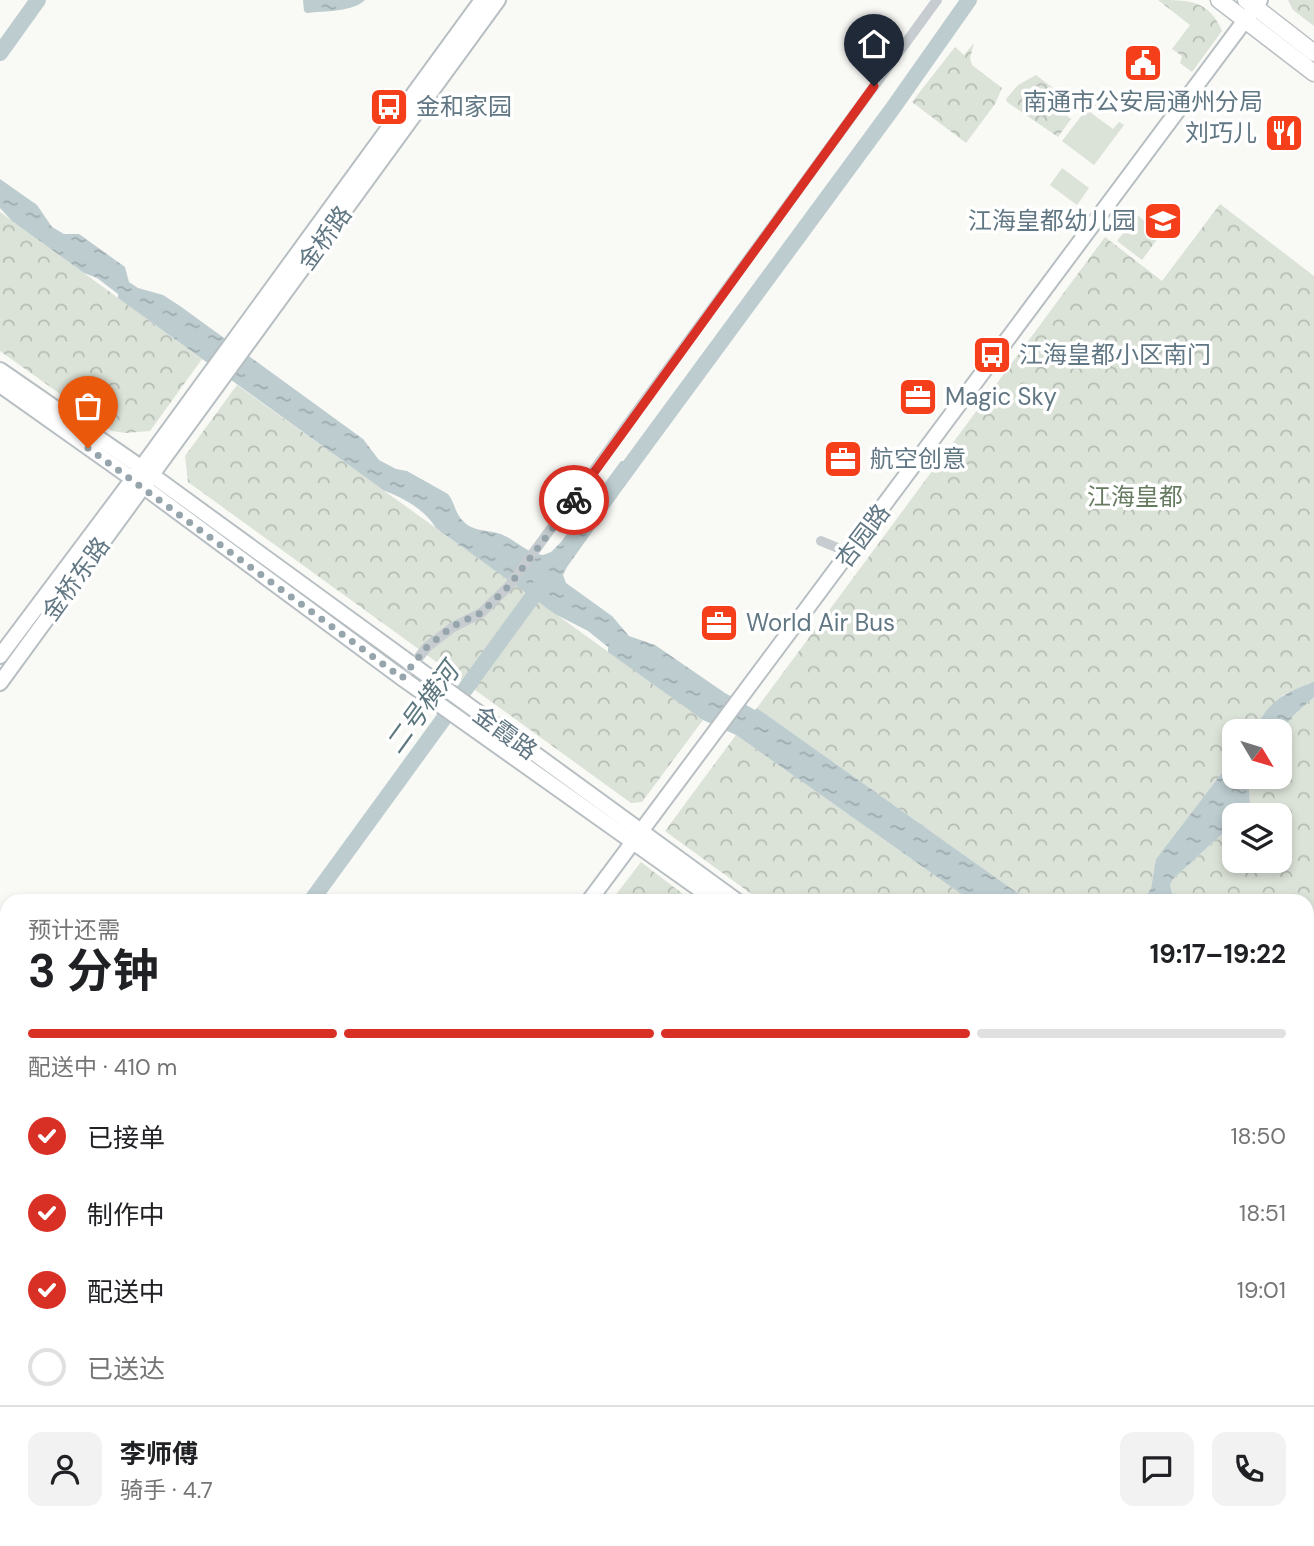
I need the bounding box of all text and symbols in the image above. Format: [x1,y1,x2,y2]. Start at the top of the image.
pin [844,14,904,86]
icon: home [855,25,893,63]
public building icon: 南通市公安局通州分局 [1122,42,1164,84]
bus stop icon: 金和家园 [368,86,410,128]
place label: 南通市公安局通州分局 [1023,86,1263,117]
place label: 金和家园 [416,91,512,122]
restaurant icon: 刘巧儿 [1263,112,1305,154]
place label: 刘巧儿 [1185,117,1257,148]
street label: 金桥路 [291,199,358,276]
school or university icon: 江海皇都幼儿园 [1142,200,1184,242]
place label: 江海皇都幼儿园 [968,205,1136,236]
bus stop icon: 江海皇都小区南门 [971,334,1013,376]
place label: 江海皇都小区南门 [1019,339,1211,370]
pin [58,376,118,448]
office icon: Magic Sky [897,376,939,418]
place label: Magic Sky [945,381,1057,412]
icon: bag [69,387,107,425]
office icon: 航空创意 [822,438,864,480]
place label: 航空创意 [870,443,966,474]
courier [539,465,609,535]
icon: bike [555,481,593,519]
park label: 江海皇都 [1087,481,1183,512]
street label: 杏园路 [829,498,897,574]
street label: 金桥东路 [35,531,116,627]
office icon: World Air Bus [698,602,740,644]
place label: World Air Bus [746,607,895,638]
water label: 二号横河 [378,652,469,760]
street label: 金霞路 [467,699,544,766]
north arrow [1222,719,1292,789]
map controls [1222,719,1292,873]
button: layers [1222,803,1292,873]
text: 预计还需 [28,915,120,945]
text: 19:17–19:22 [1150,937,1286,971]
text: 3 分钟 [28,941,159,1001]
text: 配送中 · 410 m [28,1052,177,1082]
icon: check [28,1117,66,1155]
text: 已接单 [87,1121,165,1155]
text: 18:50 [1230,1121,1286,1151]
icon: check [28,1194,66,1232]
text: 制作中 [87,1198,165,1232]
text: 18:51 [1239,1198,1286,1228]
icon: check [28,1271,66,1309]
text: 配送中 [87,1275,165,1309]
text: 19:01 [1237,1275,1286,1305]
text: 已送达 [87,1352,165,1386]
button: person [28,1432,102,1506]
button: chat [1120,1432,1194,1506]
button: phone [1212,1432,1286,1506]
text: 李师傅 [120,1437,198,1471]
text: 骑手 · 4.7 [120,1475,213,1505]

